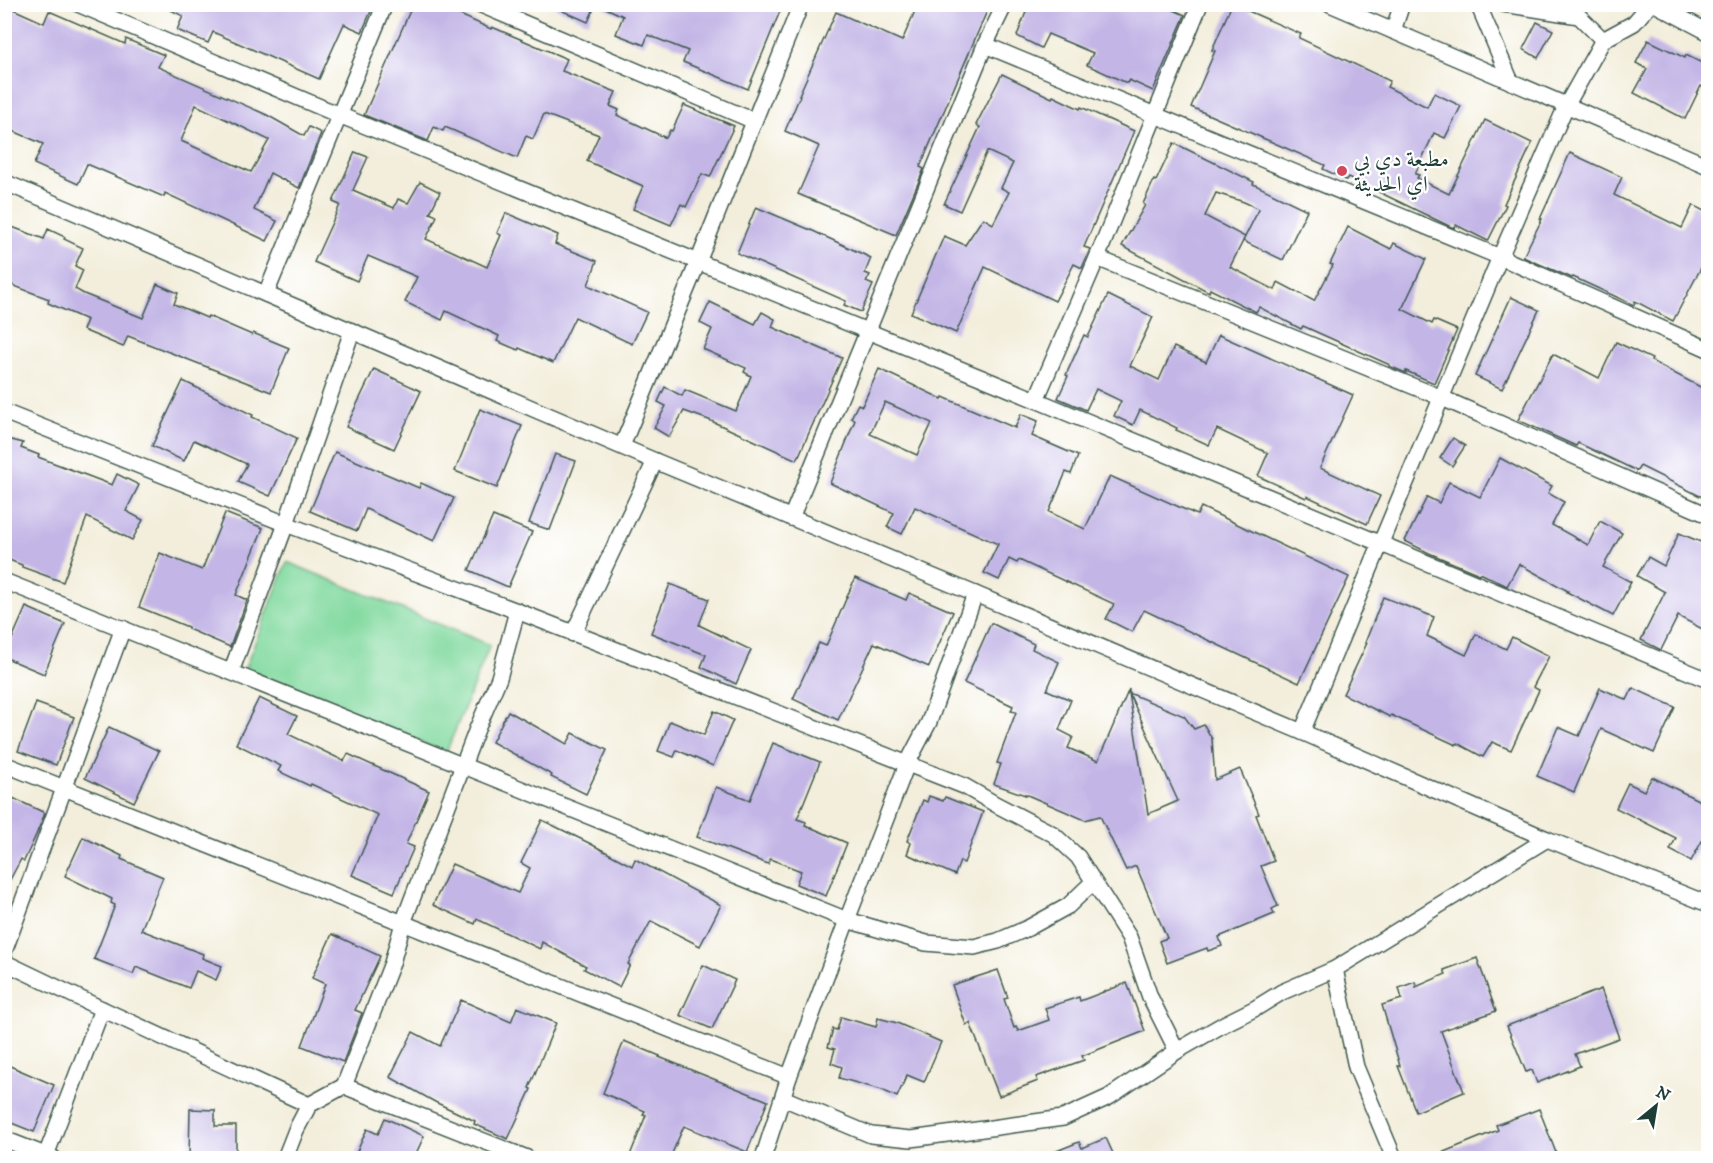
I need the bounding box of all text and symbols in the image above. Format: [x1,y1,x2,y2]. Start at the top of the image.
place label: مطبعة دي بي اي الحديثة [1354,146,1449,201]
marker: مطبعة دي بي اي الحديثة [1335,164,1349,178]
north arrow [1626,1076,1686,1136]
text: N [1652,1082,1674,1106]

